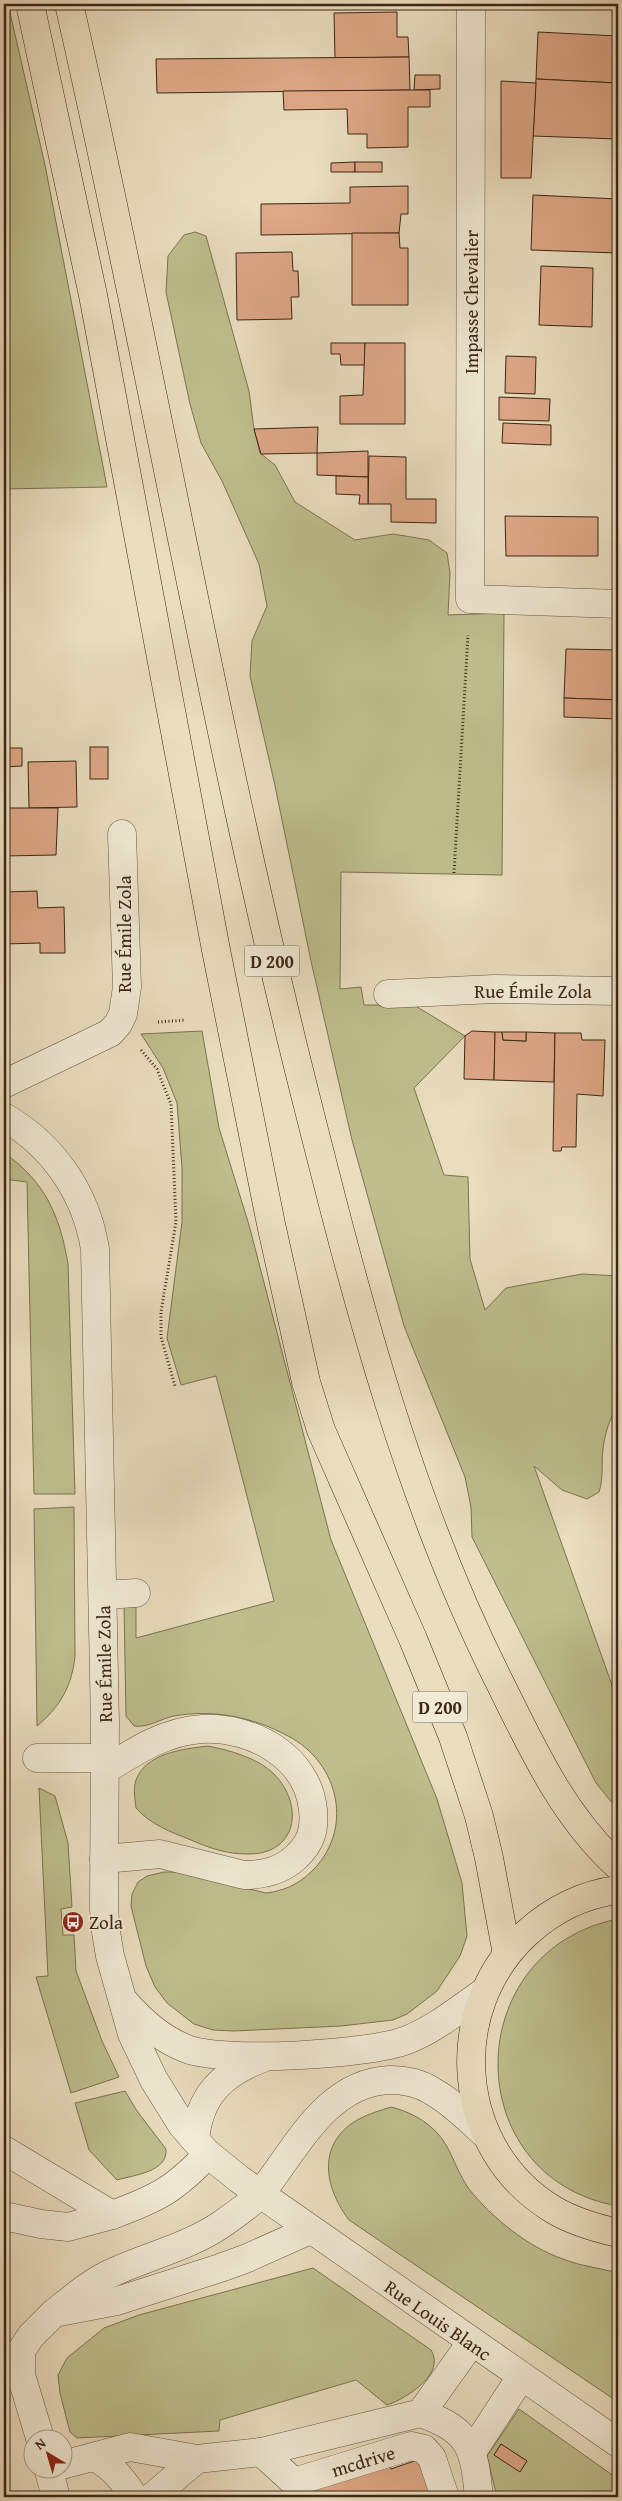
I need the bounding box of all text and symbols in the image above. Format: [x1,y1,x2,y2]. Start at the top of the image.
street label: Impasse Chevalier [457,230,485,374]
street label: Rue Émile Zola [110,875,138,993]
road number: D 200 [244,946,300,976]
street label: Rue Émile Zola [474,977,592,1005]
street label: Rue Émile Zola [89,1605,119,1723]
road number: D 200 [412,1691,468,1722]
place label: Zola [89,1908,123,1936]
bus stop icon: Zola [61,1910,85,1934]
street label: Rue Louis Blanc [379,2273,497,2367]
north arrow [22,2428,72,2478]
text: N [30,2433,50,2455]
street label: mcdrive [328,2438,398,2484]

